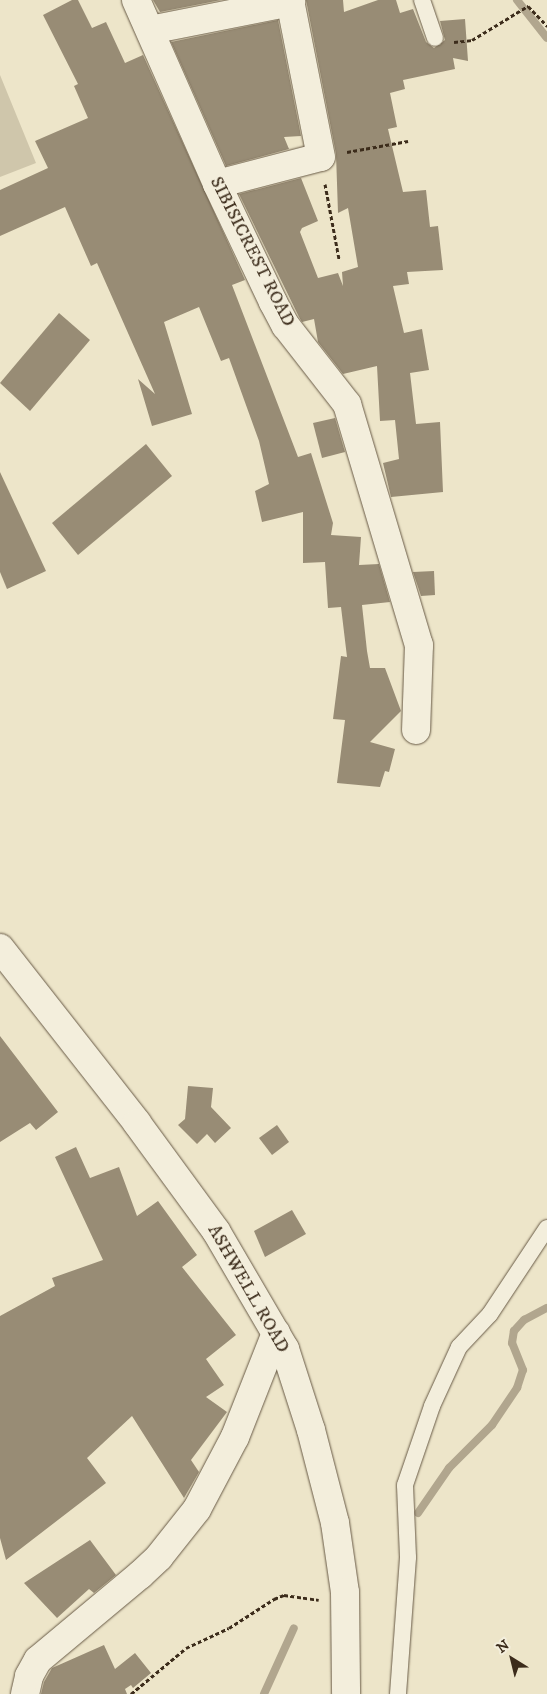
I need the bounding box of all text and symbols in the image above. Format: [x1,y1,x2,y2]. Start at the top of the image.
street label: SIBISICREST ROAD [205,173,299,331]
street label: ASHWELL ROAD [203,1221,293,1357]
north arrow [487,1634,537,1684]
text: N [493,1636,513,1658]

